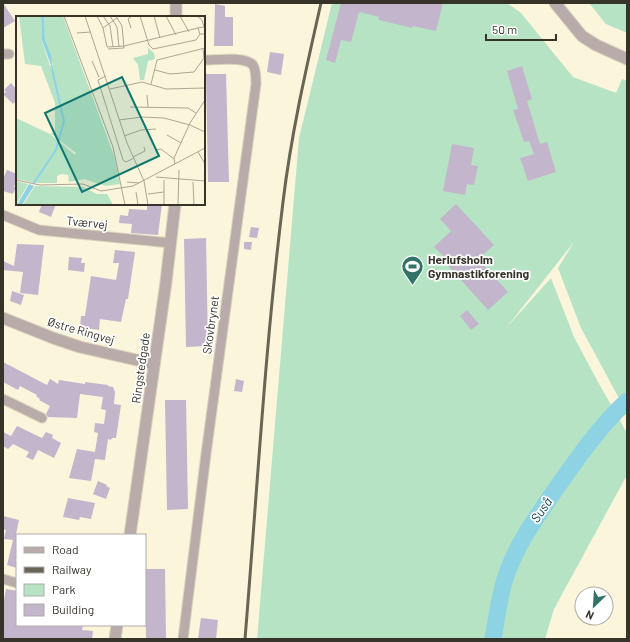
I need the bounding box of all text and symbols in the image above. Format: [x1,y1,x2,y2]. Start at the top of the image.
inset map [16,16,205,205]
scale bar [486,16,556,42]
text: 50 m [492,22,517,36]
street label: Tværvej [66,213,109,231]
place label: Herlufsholm Gymnastikforening [428,252,529,280]
sports icon: Herlufsholm Gymnastikforening [399,254,425,287]
street label: Skovbrynet [199,295,221,355]
street label: Østre Ringvej [46,314,116,346]
street label: Ringstedgade [128,331,152,404]
water label: Suså [527,494,556,525]
legend [16,534,146,626]
text: Road [52,542,79,556]
text: Railway [52,562,92,576]
text: Park [52,582,76,596]
north arrow [574,586,614,626]
text: Building [52,602,94,616]
text: N [583,608,596,623]

